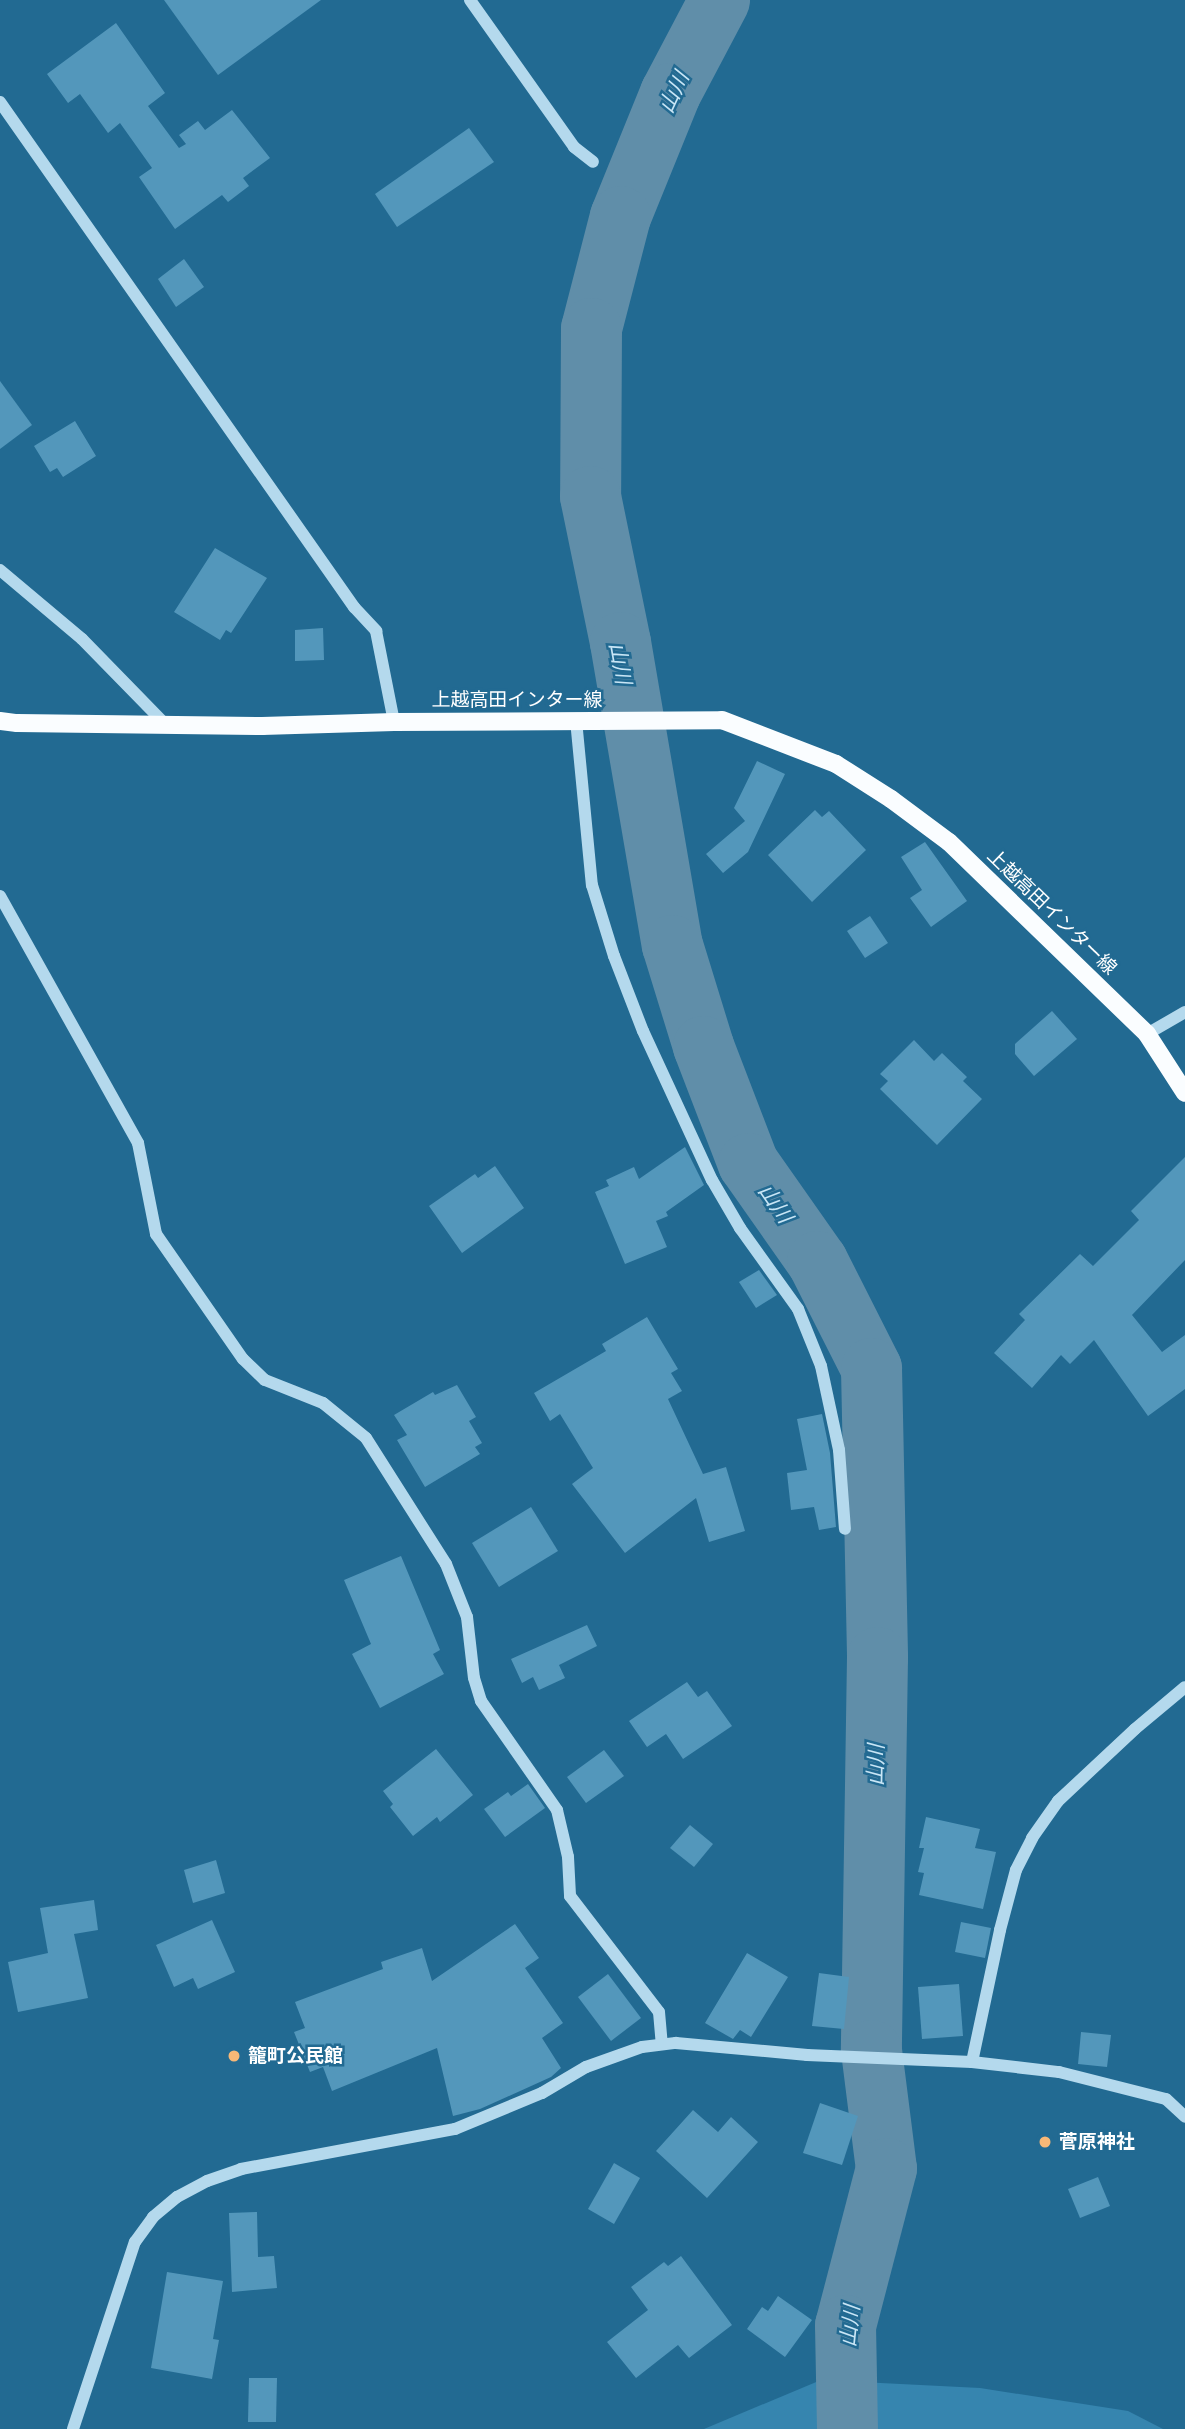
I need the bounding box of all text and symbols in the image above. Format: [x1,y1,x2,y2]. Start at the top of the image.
water label: 山川 [653,68,693,116]
water label: 山川 [605,640,637,686]
street label: 上越高田インター線 [432,689,602,711]
street label: 上越高田インター線 [983,844,1121,980]
water label: 山川 [754,1179,798,1227]
water label: 山川 [862,1744,888,1786]
place label: 籠町公民館 [248,2045,343,2067]
marker: 籠町公民館 [226,2048,242,2064]
place label: 菅原神社 [1059,2131,1135,2153]
marker: 菅原神社 [1037,2134,1053,2150]
water label: 山川 [834,2304,864,2348]

